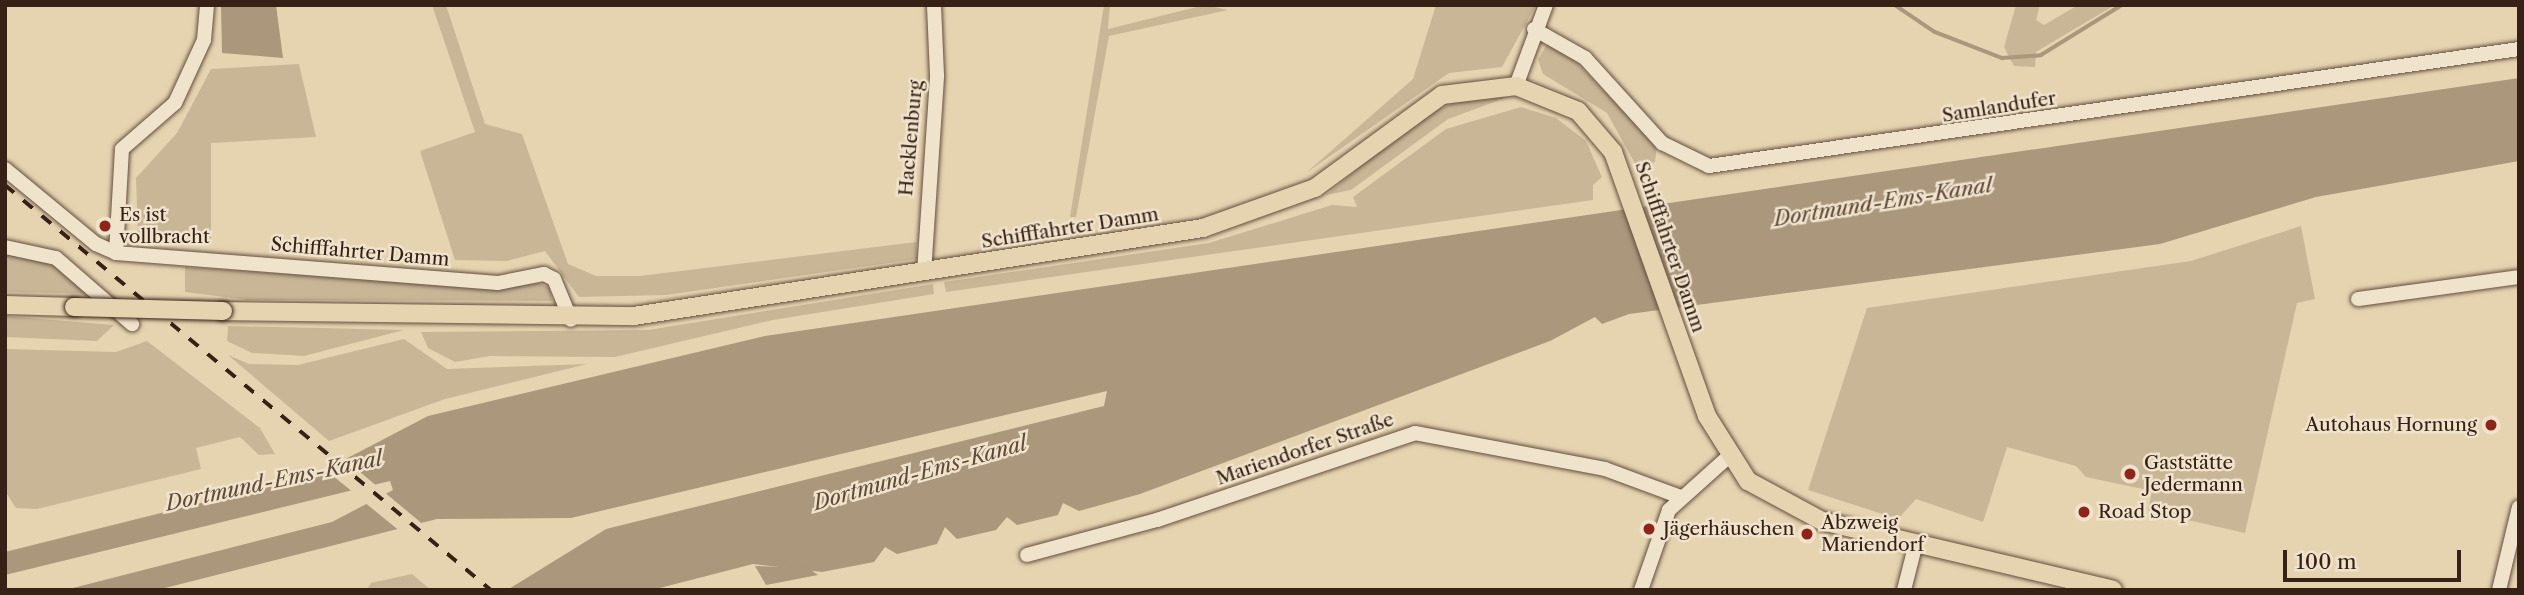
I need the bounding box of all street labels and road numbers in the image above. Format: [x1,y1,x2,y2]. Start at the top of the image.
street label: Hacklenburg [895,79,927,197]
street label: Samlandufer [1940,87,2058,127]
street label: Schifffahrter Damm [1630,158,1710,336]
street label: Schifffahrter Damm [979,203,1161,253]
street label: Schifffahrter Damm [270,233,450,271]
street label: Mariendorfer Straße [1213,408,1397,490]

